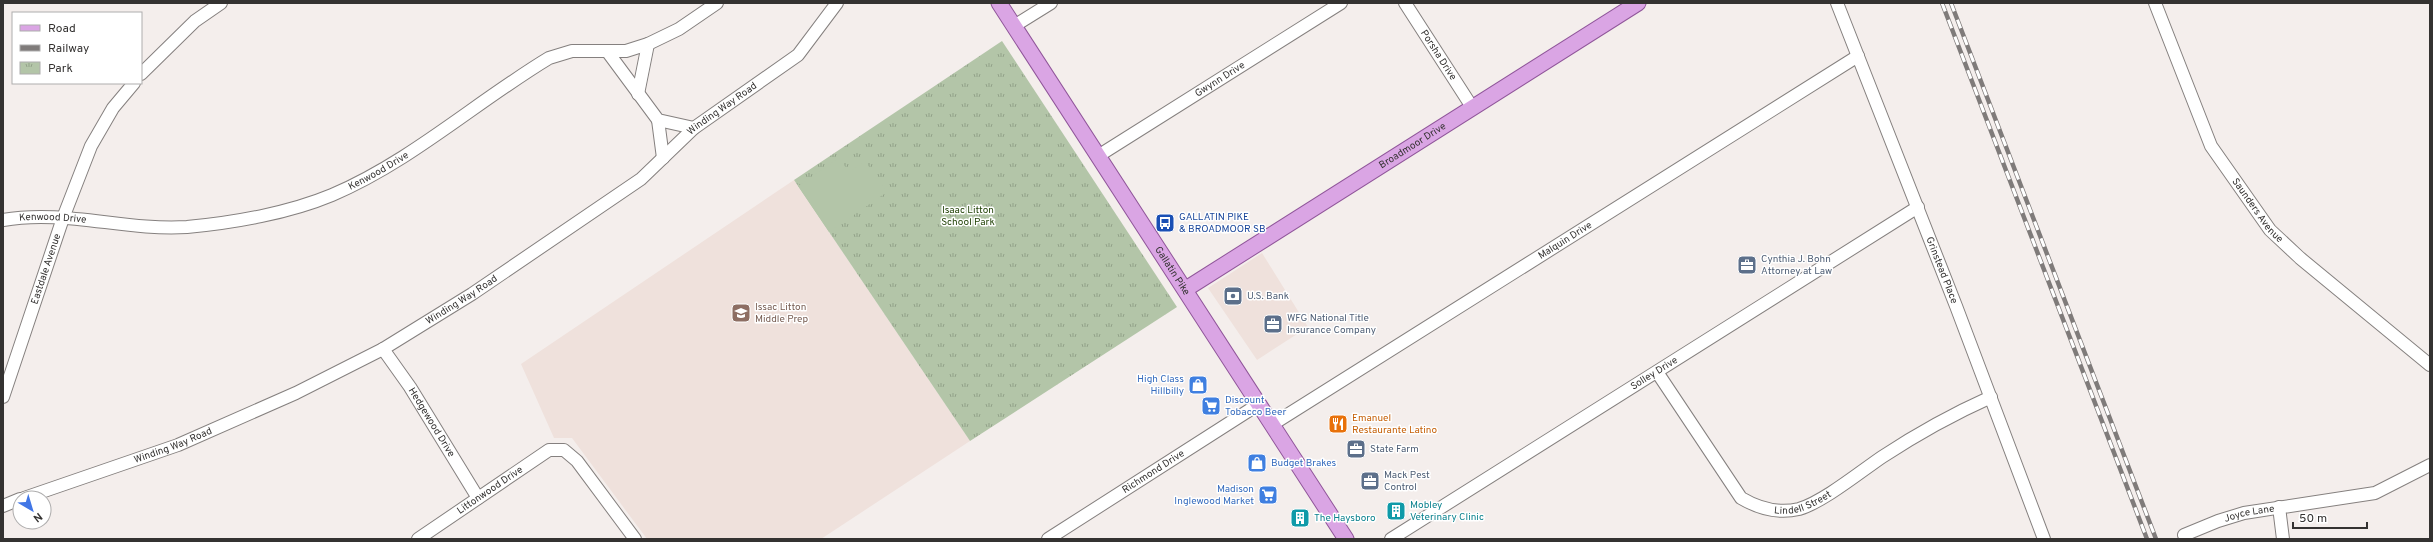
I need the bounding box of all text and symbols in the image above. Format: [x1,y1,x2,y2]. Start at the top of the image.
legend [12,12,142,84]
text: Road [48,21,76,37]
street label: Porsha Drive [1418,27,1460,83]
text: Railway [48,41,89,57]
street label: Gwynn Drive [1192,59,1247,100]
text: Park [48,61,73,77]
street label: Winding Way Road [684,79,760,138]
street label: Broadmoor Drive [1377,120,1448,172]
street label: Kenwood Drive [346,149,411,193]
street label: Saunders Avenue [2229,175,2286,245]
park label: Isaac Litton School Park [941,204,995,229]
street label: Kenwood Drive [19,210,87,226]
place label: GALLATIN PIKE & BROADMOOR SB [1179,211,1266,236]
bus stop icon: GALLATIN PIKE & BROADMOOR SB [1154,212,1176,234]
street label: Malquin Drive [1536,219,1594,262]
street label: Eastdale Avenue [28,232,64,306]
street label: Grinstead Place [1923,235,1961,305]
street label: Gallatin Pike [1152,244,1193,298]
place label: Cynthia J. Bohn Attorney at Law [1761,253,1832,278]
office icon: Cynthia J. Bohn Attorney at Law [1736,254,1758,276]
street label: Winding Way Road [423,272,500,328]
bank icon: U.S. Bank [1222,285,1244,307]
place label: U.S. Bank [1247,290,1289,303]
place label: Issac Litton Middle Prep [755,301,809,326]
school or university icon: Issac Litton Middle Prep [730,302,752,324]
place label: WFG National Title Insurance Company [1287,312,1376,337]
office icon: WFG National Title Insurance Company [1262,313,1284,335]
street label: Solley Drive [1628,354,1680,393]
place label: High Class Hillbilly [1137,373,1184,398]
shop icon: High Class Hillbilly [1187,374,1209,396]
street label: Hedgewood Drive [405,385,458,460]
place label: Discount Tobacco Beer [1225,394,1286,419]
supermarket icon: Discount Tobacco Beer [1200,395,1222,417]
place label: Emanuel Restaurante Latino [1352,412,1437,437]
restaurant icon: Emanuel Restaurante Latino [1327,413,1349,435]
street label: Winding Way Road [132,424,214,466]
office icon: State Farm [1345,438,1367,460]
place label: State Farm [1370,443,1419,456]
street label: Richmond Drive [1120,447,1187,496]
shop icon: Budget Brakes [1246,452,1268,474]
place label: Budget Brakes [1271,457,1337,470]
street label: Littonwood Drive [455,463,525,517]
place label: Mack Pest Control [1384,469,1430,494]
office icon: Mack Pest Control [1359,470,1381,492]
place label: Madison Inglewood Market [1174,483,1254,508]
supermarket icon: Madison Inglewood Market [1257,484,1279,506]
street label: Lindell Street [1774,488,1834,517]
north arrow [12,490,52,530]
place label: Mobley Veterinary Clinic [1410,499,1484,524]
building icon: Mobley Veterinary Clinic [1385,500,1407,522]
street label: Joyce Lane [2222,502,2275,525]
scale bar [2293,504,2367,530]
building icon: The Haysboro [1289,507,1311,529]
text: N [30,509,45,525]
text: 50 m [2299,511,2327,527]
place label: The Haysboro [1314,512,1376,525]

